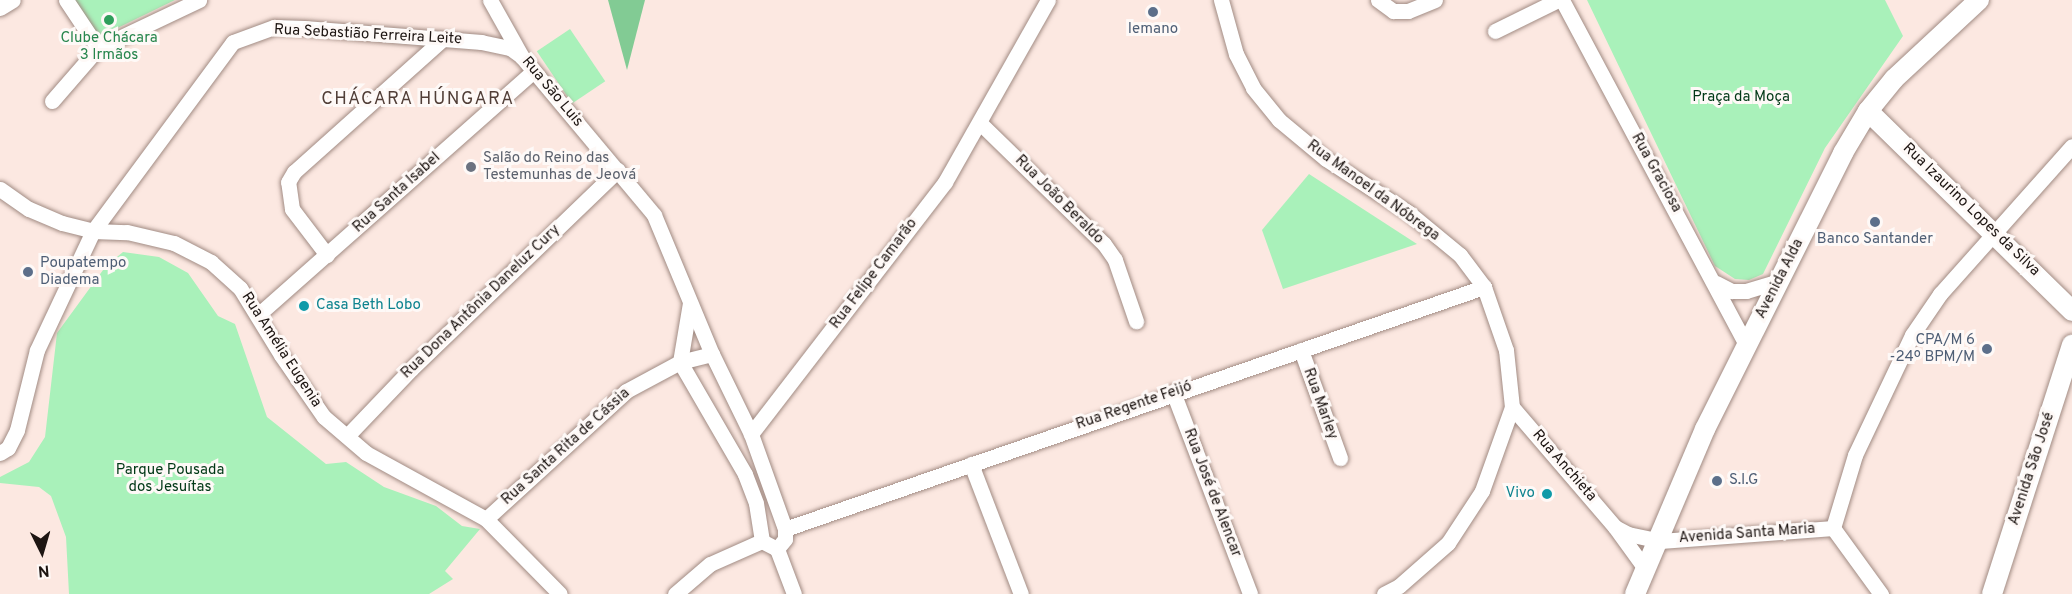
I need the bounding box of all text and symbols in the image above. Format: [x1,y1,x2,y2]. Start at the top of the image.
marker: Iemano [1146,5,1160,19]
marker: Clube Chácara 3 Irmãos [102,13,116,27]
street label: Rua Sebastião Ferreira Leite [274,21,462,49]
place label: Iemano [1128,21,1178,39]
place label: Clube Chácara 3 Irmãos [60,29,158,64]
street label: Rua São Luis [517,53,587,131]
district label: CHÁCARA HÚNGARA [321,89,515,111]
park label: Praça da Moça [1692,89,1790,107]
street label: Rua Graciosa [1627,130,1685,216]
street label: Rua Manoel da Nóbrega [1303,137,1443,245]
street label: Rua Izaurino Lopes da Silva [1899,140,2043,280]
street label: Rua Santa Isabel [350,149,444,237]
place label: Salão do Reino das Testemunhas de Jeová [483,149,636,184]
street label: Rua João Beraldo [1011,152,1107,248]
marker: Salão do Reino das Testemunhas de Jeová [464,160,478,174]
street label: Rua Felipe Camarão [827,215,921,333]
marker: Banco Santander [1868,215,1882,229]
street label: Rua Dona Antônia Daneluz Cury [398,221,564,383]
place label: Banco Santander [1817,231,1933,249]
street label: Avenida Alda [1752,236,1808,322]
place label: Poupatempo Diadema [40,254,126,289]
marker: Poupatempo Diadema [21,265,35,279]
street label: Rua Amélia Eugenia [237,289,325,411]
place label: Casa Beth Lobo [316,297,421,315]
marker: Casa Beth Lobo [297,299,311,313]
place label: CPA/M 6 -24º BPM/M [1890,331,1975,366]
marker: CPA/M 6 -24º BPM/M [1980,342,1994,356]
street label: Rua Marley [1299,366,1341,442]
street label: Rua Regente Feijó [1074,378,1194,434]
street label: Rua Santa Rita de Cássia [498,385,634,509]
street label: Avenida São José [2005,410,2059,528]
street label: Rua José de Alencar [1179,426,1245,560]
street label: Rua Anchieta [1528,426,1600,506]
park label: Parque Pousada dos Jesuítas [116,461,224,496]
place label: S.I.G [1729,472,1758,490]
marker: S.I.G [1710,474,1724,488]
place label: Vivo [1505,485,1535,503]
marker: Vivo [1540,487,1554,501]
street label: Avenida Santa Maria [1678,520,1816,548]
north arrow [12,522,72,582]
text: N [37,559,50,580]

